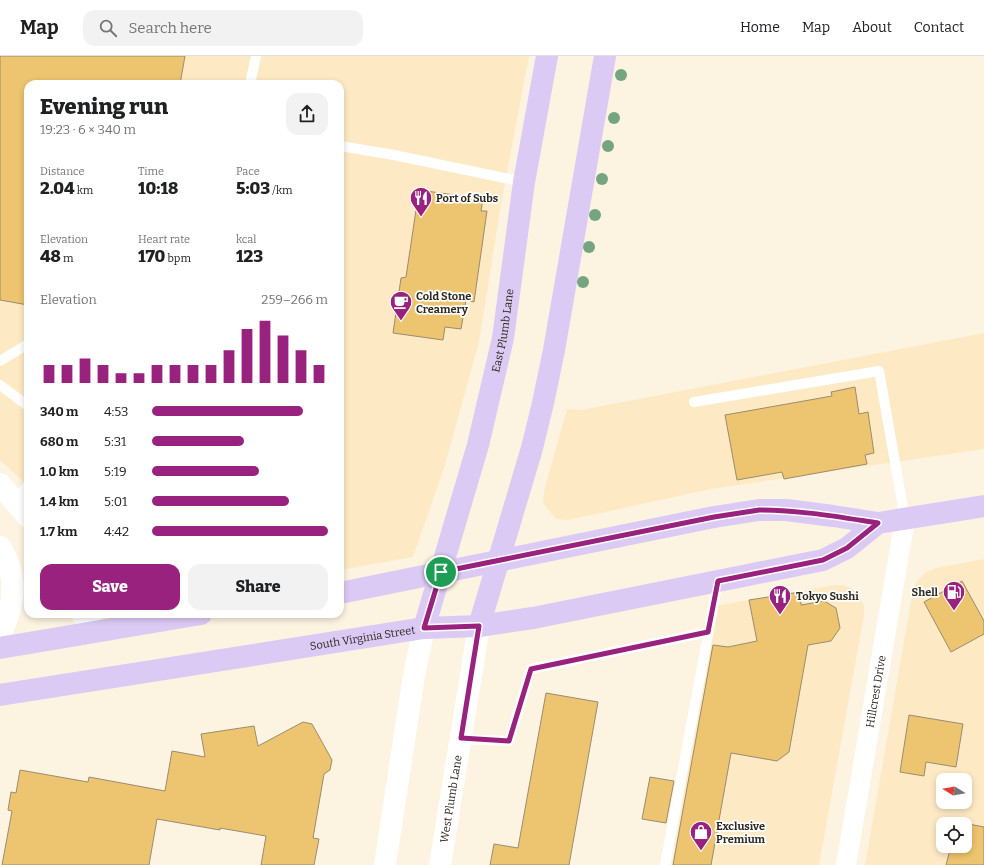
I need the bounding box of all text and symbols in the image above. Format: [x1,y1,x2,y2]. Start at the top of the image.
search box [83,10,363,46]
text: Map [20,16,59,39]
icon: search [97,17,119,39]
text: Search here [129,19,212,37]
text: Home [740,19,780,36]
text: Map [802,19,830,36]
text: About [852,19,892,36]
text: Contact [914,19,964,36]
text: Evening run [40,93,168,120]
button: share [286,93,328,135]
text: 19:23 · 6 × 340 m [40,122,136,137]
text: Distance [40,165,85,178]
text: Time [138,165,164,178]
text: Pace [236,165,260,178]
text: 2.04 [40,178,75,199]
text: 10:18 [138,178,178,199]
text: 5:03 [236,178,270,199]
text: km [75,184,93,197]
text: /km [270,184,292,197]
restaurant icon: Port of Subs [408,185,434,218]
place label: Port of Subs [436,192,499,205]
text: Elevation [40,233,88,246]
text: Heart rate [138,233,190,246]
text: kcal [236,233,256,246]
text: 48 [40,246,61,267]
text: 170 [138,246,165,267]
text: 123 [236,246,263,267]
text: m [61,252,74,265]
text: bpm [165,252,191,265]
street label: East Plumb Lane [489,288,516,374]
cafe icon: Cold Stone Creamery [388,289,414,322]
place label: Cold Stone Creamery [416,290,471,316]
text: Elevation [40,292,97,307]
text: 259–266 m [261,292,328,307]
text: 340 m [40,404,78,419]
text: 4:53 [104,404,128,419]
text: 680 m [40,434,79,449]
text: 5:31 [104,434,126,449]
text: 1.0 km [40,464,79,479]
text: 5:19 [104,464,127,479]
text: 1.4 km [40,494,79,509]
text: 5:01 [104,494,127,509]
text: 1.7 km [40,524,77,539]
text: 4:42 [104,524,129,539]
pin [424,555,458,589]
icon: arrive [430,561,452,583]
button: Save [40,564,180,610]
button: Share [188,564,328,610]
fuel station icon: Shell [941,579,967,612]
restaurant icon: Tokyo Sushi [767,583,793,616]
place label: Shell [912,586,939,599]
place label: Tokyo Sushi [796,590,859,603]
street label: South Virginia Street [309,623,416,652]
street label: Hillcrest Drive [863,654,888,729]
street label: West Plumb Lane [437,754,464,844]
north arrow [936,773,972,809]
map controls [936,773,972,853]
button: locate [936,817,972,853]
shop icon: Exclusive Premium [688,819,714,852]
place label: Exclusive Premium [716,820,766,846]

